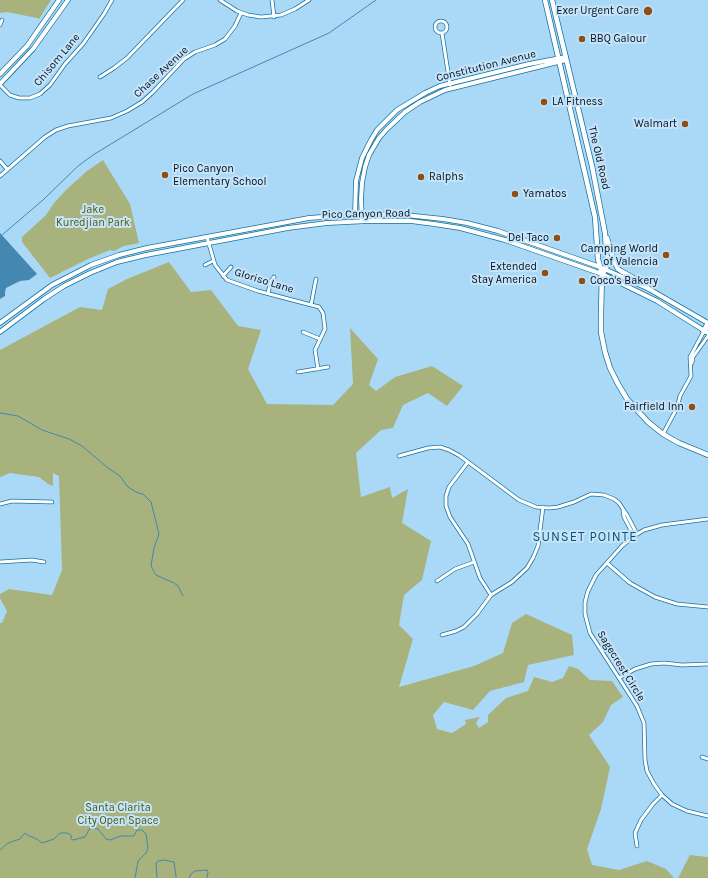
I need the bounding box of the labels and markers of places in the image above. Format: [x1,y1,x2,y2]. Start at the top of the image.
place label: Exer Urgent Care [556,4,639,18]
marker: Exer Urgent Care [642,5,654,17]
place label: BBQ Galour [590,32,646,46]
marker: BBQ Galour [577,34,587,44]
place label: LA Fitness [552,95,603,109]
marker: LA Fitness [539,97,549,107]
place label: Walmart [634,117,677,131]
marker: Walmart [680,119,690,129]
place label: Pico Canyon Elementary School [173,162,266,188]
marker: Pico Canyon Elementary School [160,170,170,180]
place label: Ralphs [429,170,464,184]
marker: Ralphs [416,172,426,182]
place label: Yamatos [523,187,567,201]
marker: Yamatos [510,189,520,199]
place label: Del Taco [508,231,549,245]
marker: Del Taco [552,233,562,243]
place label: Camping World of Valencia [581,242,658,268]
marker: Camping World of Valencia [661,250,671,260]
place label: Extended Stay America [471,260,537,286]
marker: Extended Stay America [540,268,550,278]
place label: Coco's Bakery [590,274,658,288]
marker: Coco's Bakery [577,276,587,286]
place label: Fairfield Inn [624,400,684,414]
marker: Fairfield Inn [687,402,697,412]

